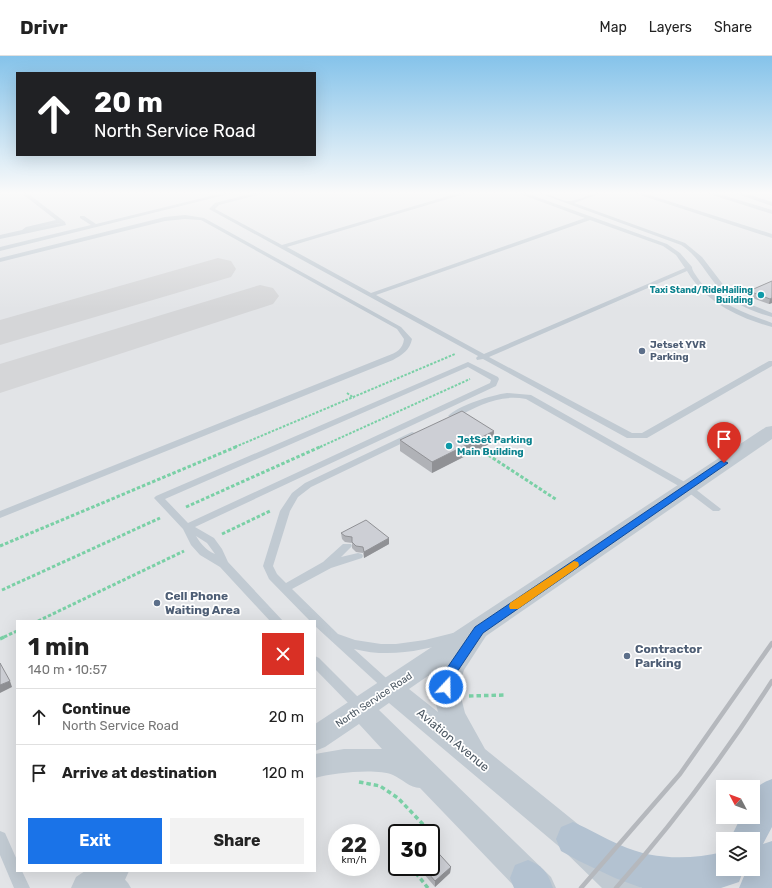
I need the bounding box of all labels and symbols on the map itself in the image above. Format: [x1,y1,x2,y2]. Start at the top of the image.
place label: Taxi Stand/RideHailing Building [650,285,753,306]
marker: Taxi Stand/RideHailing Building [756,290,766,300]
place label: Jetset YVR Parking [650,339,706,363]
marker: Jetset YVR Parking [637,346,647,356]
pin [707,422,741,463]
place label: JetSet Parking Main Building [457,434,532,458]
marker: JetSet Parking Main Building [444,441,454,451]
place label: Cell Phone Waiting Area [165,589,240,617]
marker: Cell Phone Waiting Area [152,598,162,608]
place label: Contractor Parking [635,642,702,670]
marker: Contractor Parking [622,651,632,661]
position arrow [425,666,467,708]
street label: North Service Road [333,670,415,730]
street label: Aviation Avenue [414,706,492,775]
north arrow [716,780,760,824]
speed limit sign: 30 [388,824,440,876]

